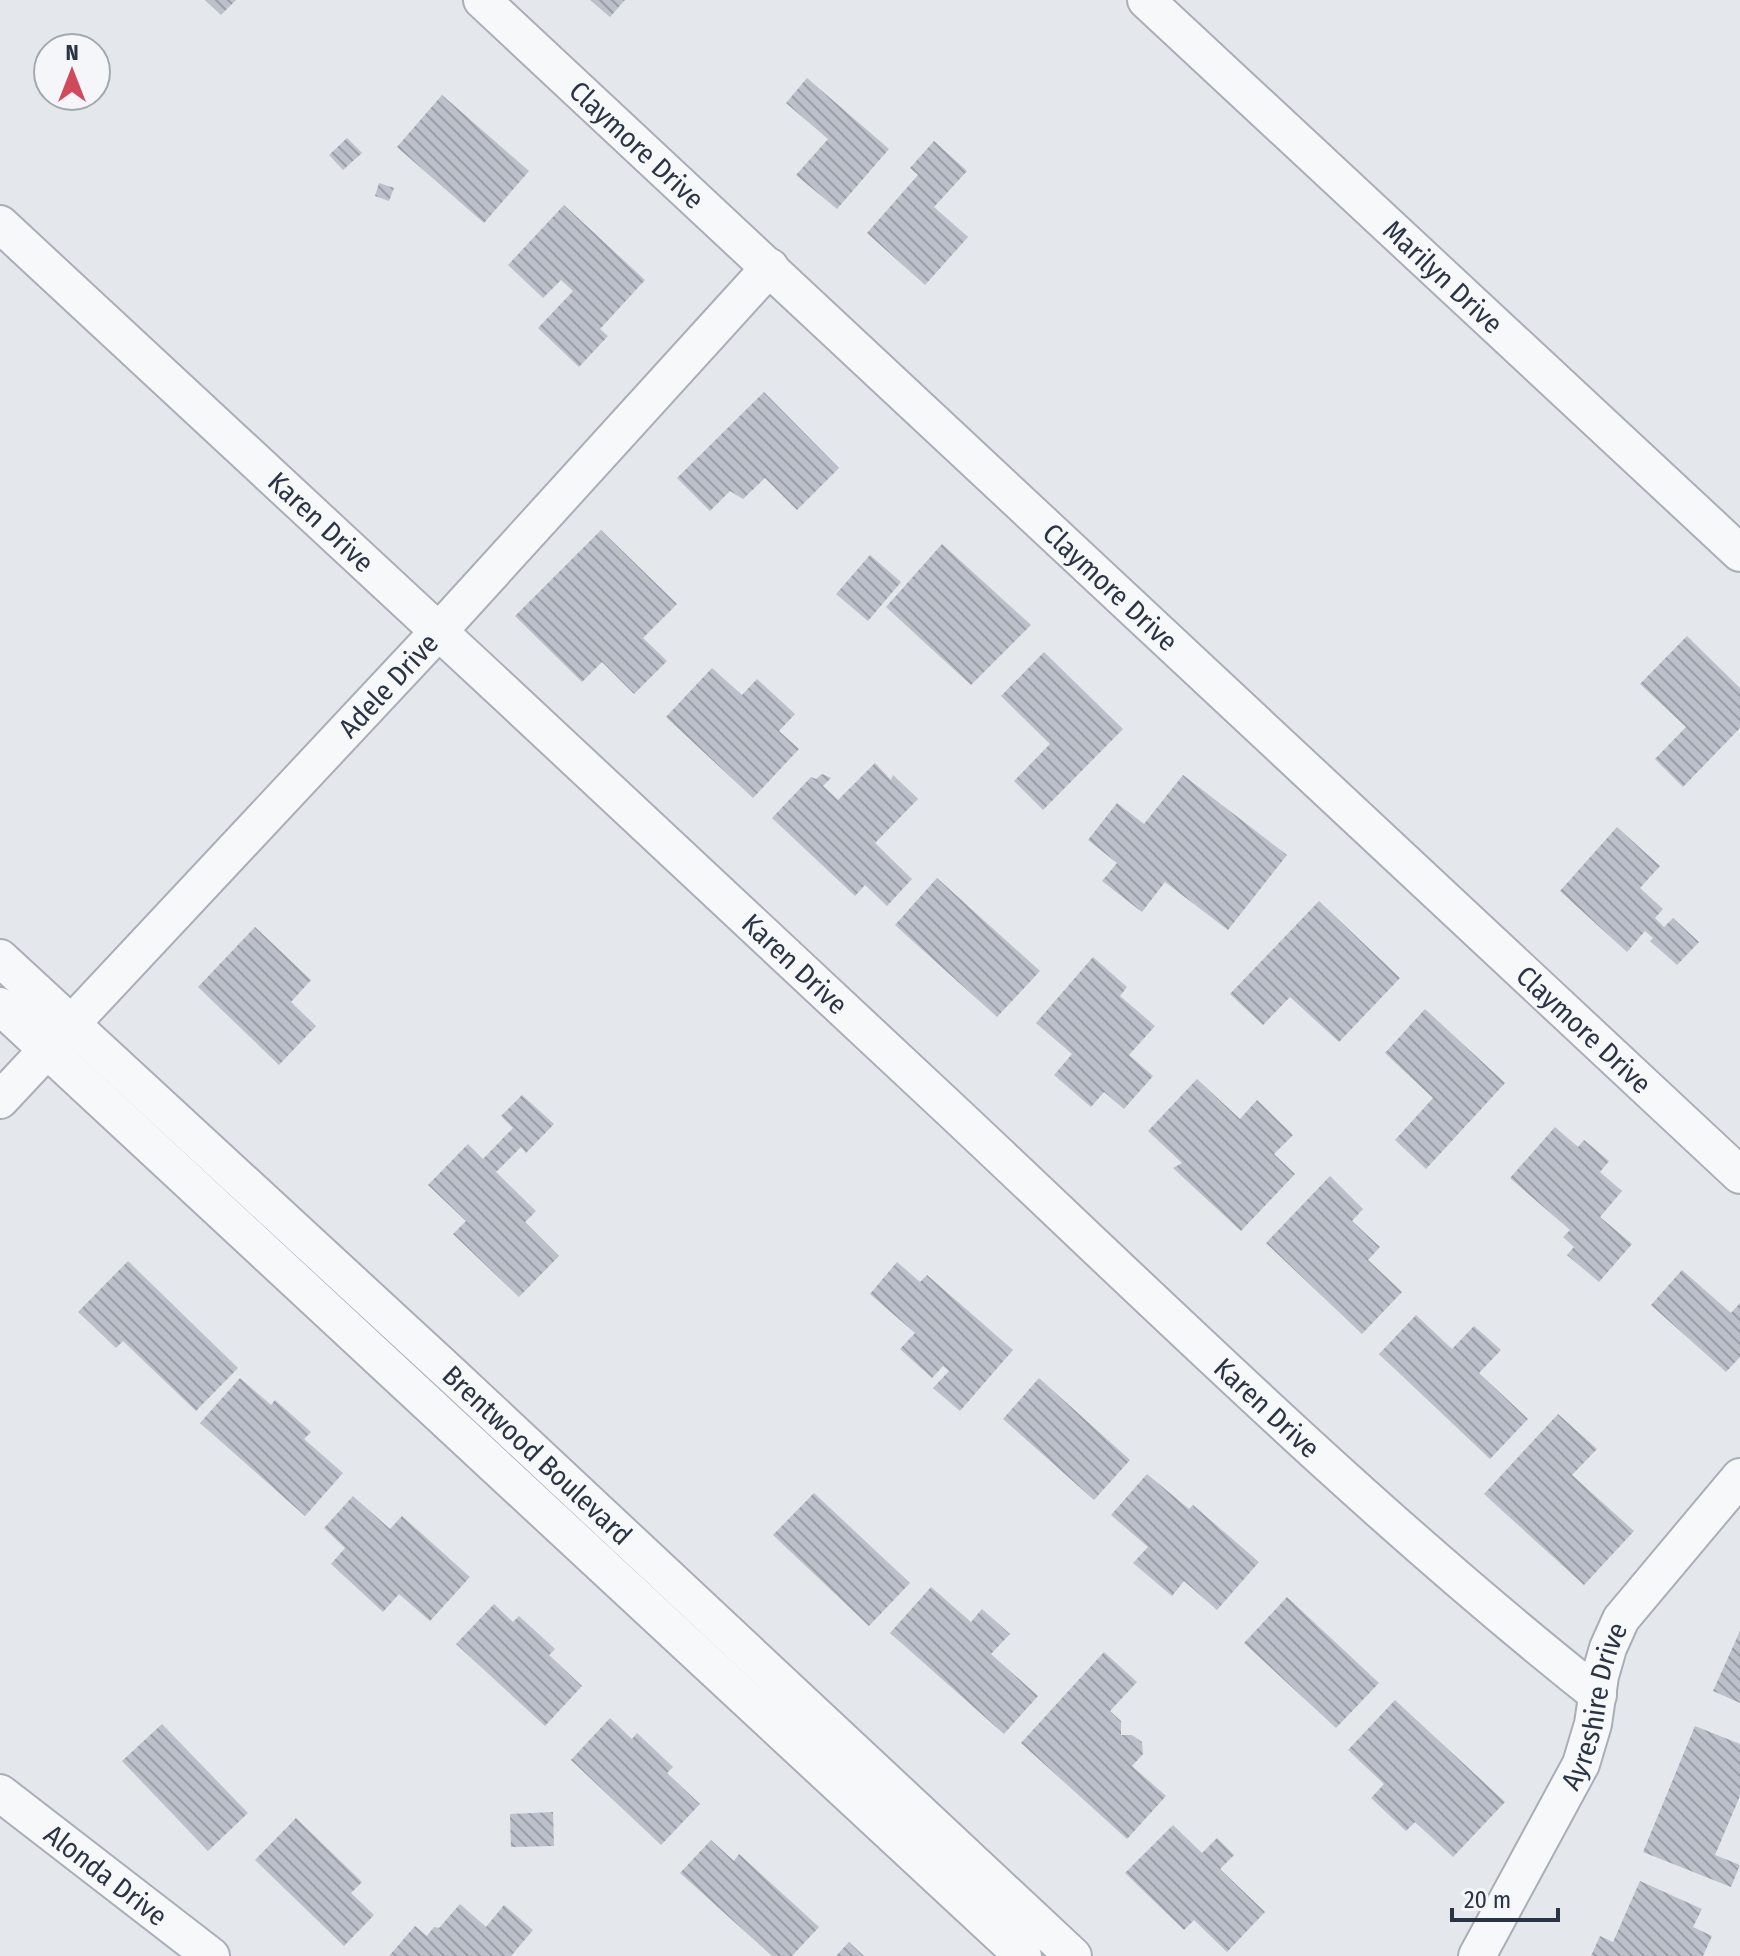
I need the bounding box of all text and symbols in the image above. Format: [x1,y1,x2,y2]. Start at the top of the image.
north arrow [32,32,112,112]
text: N [65,39,79,66]
street label: Claymore Drive [562,74,711,216]
street label: Marilyn Drive [1376,214,1509,340]
street label: Karen Drive [261,465,380,579]
street label: Claymore Drive [1036,517,1184,658]
street label: Adele Drive [332,627,445,745]
street label: Karen Drive [735,907,854,1021]
street label: Claymore Drive [1510,959,1658,1100]
street label: Karen Drive [1207,1351,1326,1465]
street label: Brentwood Boulevard [436,1359,639,1552]
street label: Ayreshire Drive [1554,1617,1634,1796]
street label: Alonda Drive [38,1818,174,1933]
scale bar [1452,1872,1558,1922]
text: 20 m [1464,1886,1511,1914]

